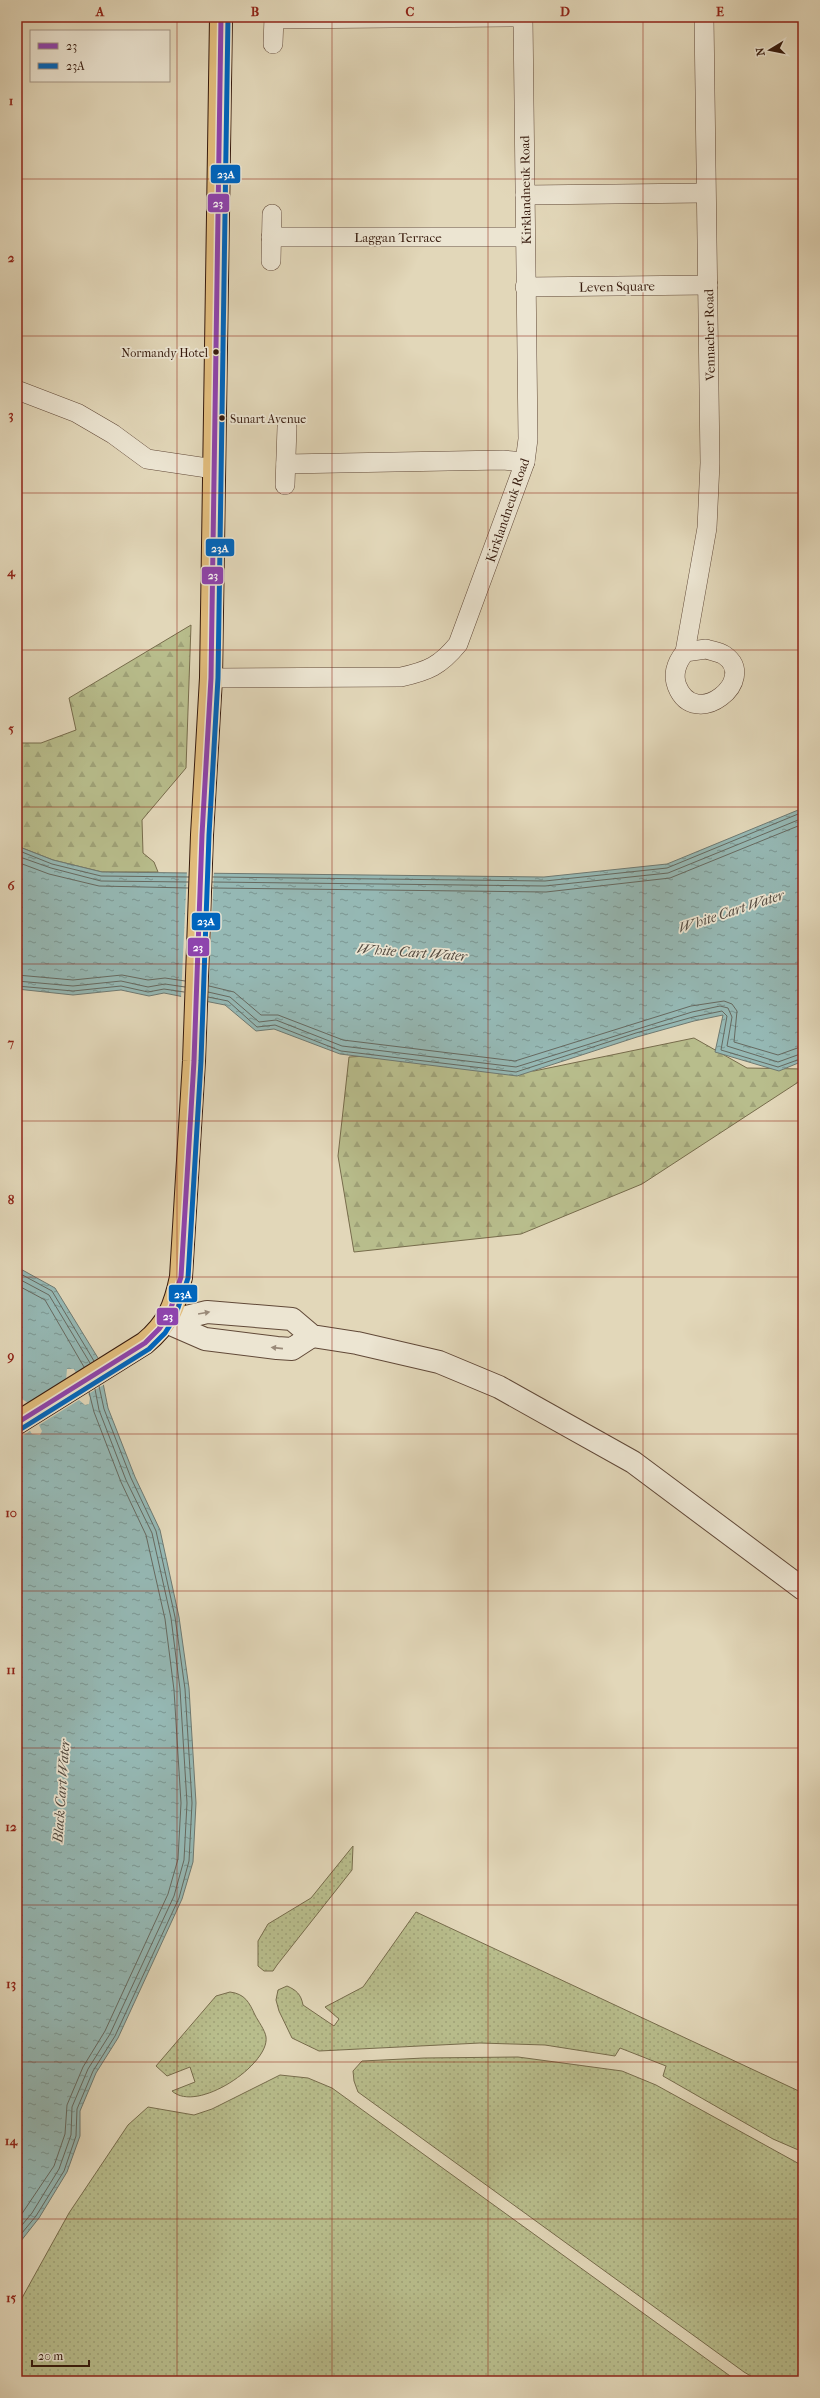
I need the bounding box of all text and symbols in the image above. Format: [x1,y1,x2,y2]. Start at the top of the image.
text: A [95,4,105,19]
text: B [251,4,260,19]
text: C [406,4,415,19]
text: D [560,4,570,19]
text: E [716,4,724,19]
legend [30,30,170,82]
north arrow [750,30,790,70]
text: 23 [66,39,77,53]
text: N [753,46,768,57]
text: 23A [66,59,85,73]
text: 1 [9,93,14,108]
street label: Kirklandneuk Road [517,134,534,245]
line badge: 23A [210,164,241,184]
text: 23A [217,168,236,181]
line badge: 23 [207,193,230,213]
text: 23 [213,197,224,210]
street label: Laggan Terrace [354,230,442,245]
text: 2 [8,250,15,265]
street label: Leven Square [579,278,656,295]
street label: Vennacher Road [701,288,718,382]
place label: Normandy Hotel [121,346,209,360]
marker: Normandy Hotel [211,347,221,357]
text: 3 [8,407,14,423]
place label: Sunart Avenue [230,412,306,426]
marker: Sunart Avenue [217,413,227,423]
street label: Kirklandneuk Road [483,455,533,564]
line badge: 23A [205,538,235,557]
text: 23A [211,542,230,555]
text: 4 [6,564,16,580]
line badge: 23 [201,566,224,585]
text: 23 [208,569,219,582]
text: 5 [8,721,14,736]
text: 6 [7,878,15,893]
water label: White Cart Water [676,886,788,937]
line badge: 23A [191,912,221,931]
text: 23A [197,915,216,928]
line badge: 23 [187,937,210,957]
water label: White Cart Water [356,940,469,965]
text: 23 [193,941,204,954]
text: 7 [7,1035,15,1050]
text: 8 [8,1192,15,1207]
line badge: 23A [168,1284,198,1303]
text: 23A [174,1288,193,1301]
line badge: 23 [156,1307,179,1326]
text: 23 [163,1310,174,1323]
one-way arrow [198,1310,210,1316]
one-way arrow [271,1344,283,1351]
text: 9 [7,1348,15,1364]
text: 10 [5,1505,17,1520]
text: 11 [6,1662,16,1677]
water label: Black Cart Water [49,1737,74,1844]
text: 12 [5,1819,17,1834]
text: 13 [6,1976,16,1992]
text: 14 [5,2133,18,2149]
text: 15 [6,2290,16,2305]
scale bar [32,2342,89,2368]
text: 20 m [38,2349,63,2363]

